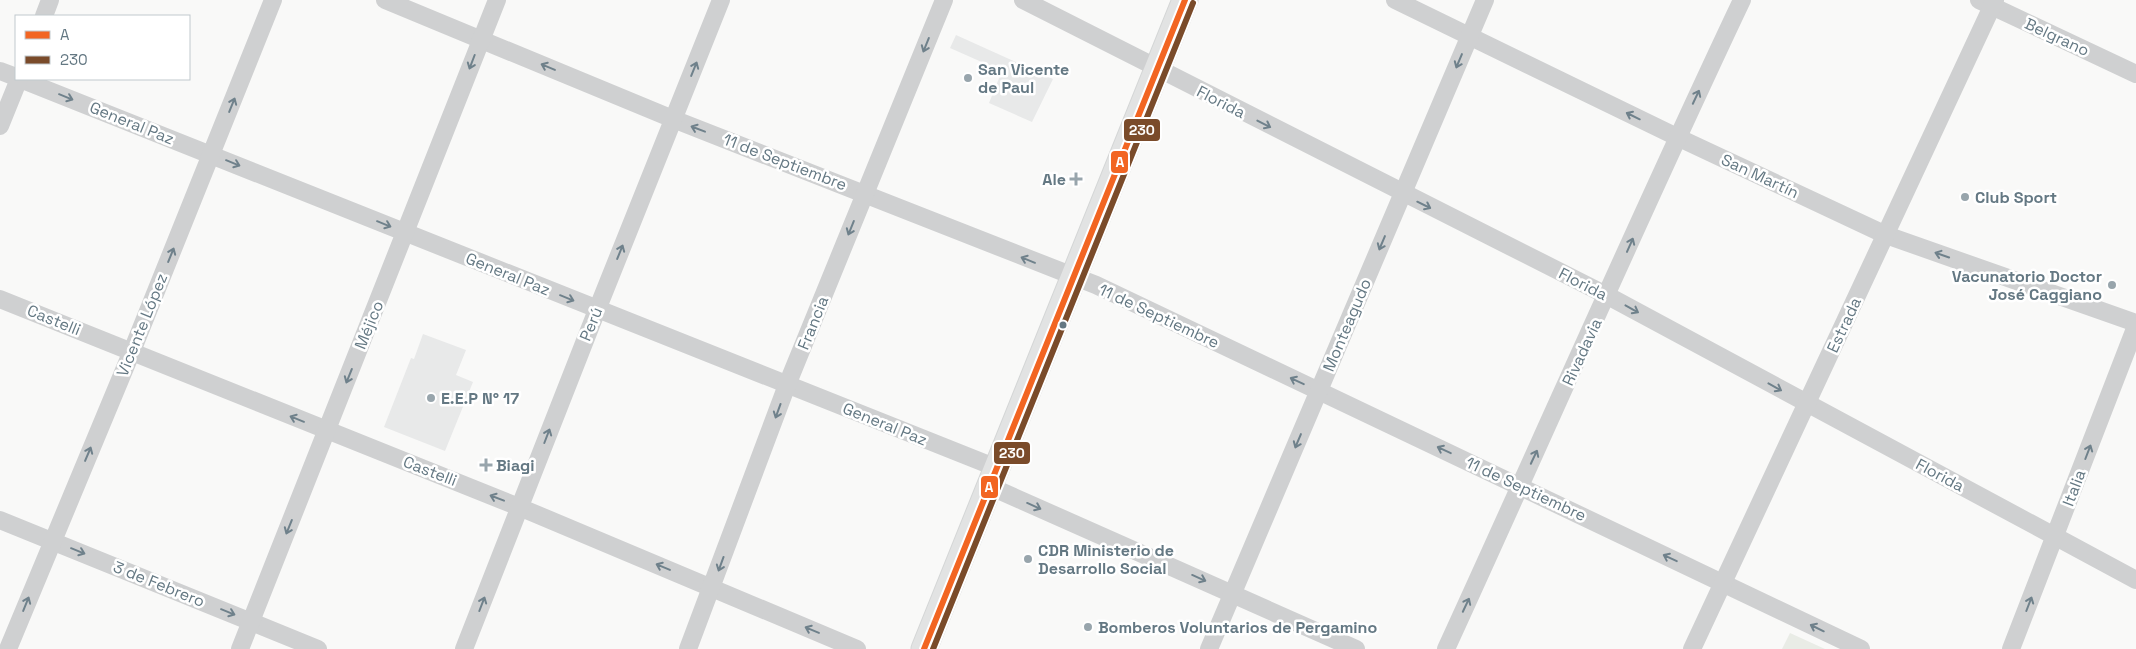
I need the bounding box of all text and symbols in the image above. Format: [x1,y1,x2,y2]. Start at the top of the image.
street label: Belgrano [2021,13,2093,61]
legend [15,15,190,80]
text: A [60,25,70,44]
one-way arrow [921,37,930,52]
text: 230 [60,50,88,69]
one-way arrow [467,53,476,69]
one-way arrow [1454,53,1464,68]
place label: San Vicente de Paul [978,59,1069,98]
one-way arrow [541,62,556,71]
one-way arrow [689,62,699,77]
marker: San Vicente de Paul [962,72,974,84]
street label: Florida [1193,81,1249,123]
one-way arrow [1692,90,1701,105]
one-way arrow [57,93,73,102]
street label: General Paz [87,97,177,149]
one-way arrow [228,97,237,112]
one-way arrow [1626,111,1641,120]
line badge: 230 [1123,118,1161,142]
one-way arrow [1256,120,1271,129]
text: 230 [1129,121,1155,139]
one-way arrow [691,124,707,133]
street label: 11 de Septiembre [720,129,850,195]
street label: San Martín [1718,149,1802,203]
line badge: A [1110,150,1129,174]
text: A [1116,153,1125,171]
one-way arrow [225,159,240,169]
place label: Ale [1042,169,1066,190]
marker: Ale [1070,173,1082,185]
place label: Club Sport [1975,187,2057,208]
marker: Club Sport [1959,191,1971,203]
one-way arrow [1417,200,1432,210]
one-way arrow [376,219,391,229]
one-way arrow [846,220,856,235]
one-way arrow [1377,235,1387,250]
one-way arrow [1625,238,1635,253]
one-way arrow [616,245,625,260]
one-way arrow [166,248,176,263]
street label: General Paz [463,248,553,300]
one-way arrow [1934,250,1950,259]
one-way arrow [1021,254,1036,264]
street label: Florida [1555,263,1611,305]
place label: Vacunatorio Doctor José Caggiano [1952,266,2102,305]
street label: Vicente López [112,270,172,380]
street label: Monteagudo [1318,275,1376,375]
street label: 11 de Septiembre [1095,279,1223,353]
marker: Vacunatorio Doctor José Caggiano [2106,279,2118,291]
one-way arrow [559,293,574,303]
street label: Francia [793,293,833,353]
street label: Estrada [1822,294,1866,356]
street label: Méjico [350,298,388,352]
street label: Castelli [24,300,84,340]
street label: Perú [575,304,607,344]
one-way arrow [1625,304,1640,314]
street label: Rivadavia [1557,315,1607,389]
unlabelled marker [1058,320,1068,330]
one-way arrow [344,368,353,383]
one-way arrow [1290,375,1305,385]
one-way arrow [1767,383,1782,392]
place label: E.E.P N° 17 [441,388,519,409]
marker: E.E.P N° 17 [425,392,437,404]
street label: General Paz [840,398,930,450]
one-way arrow [773,403,782,418]
one-way arrow [290,413,305,423]
one-way arrow [543,429,552,444]
one-way arrow [1293,432,1302,448]
line badge: 230 [993,441,1031,465]
text: 230 [999,444,1025,462]
one-way arrow [1437,445,1452,455]
one-way arrow [2084,445,2093,460]
one-way arrow [84,447,94,462]
one-way arrow [1530,450,1539,465]
street label: Castelli [400,451,460,491]
street label: 11 de Septiembre [1462,452,1590,526]
street label: Florida [1912,454,1968,496]
place label: Biagi [496,455,534,476]
marker: Biagi [480,459,492,471]
street label: Italia [2057,467,2091,509]
line badge: A [980,475,999,499]
text: A [985,478,994,496]
one-way arrow [489,492,504,501]
one-way arrow [1026,501,1041,511]
one-way arrow [283,519,293,534]
place label: CDR Ministerio de Desarrollo Social [1038,540,1174,579]
one-way arrow [70,547,85,556]
one-way arrow [1663,552,1678,562]
marker: CDR Ministerio de Desarrollo Social [1022,553,1034,565]
one-way arrow [716,555,725,571]
street label: 3 de Febrero [110,556,208,612]
one-way arrow [656,561,671,571]
one-way arrow [1191,574,1206,584]
one-way arrow [478,596,487,612]
one-way arrow [2025,596,2034,612]
one-way arrow [22,597,31,612]
one-way arrow [1462,598,1471,613]
one-way arrow [220,608,235,617]
place label: Bomberos Voluntarios de Pergamino [1098,617,1377,638]
marker: Bomberos Voluntarios de Pergamino [1082,621,1094,633]
one-way arrow [1810,623,1825,632]
one-way arrow [805,624,820,633]

